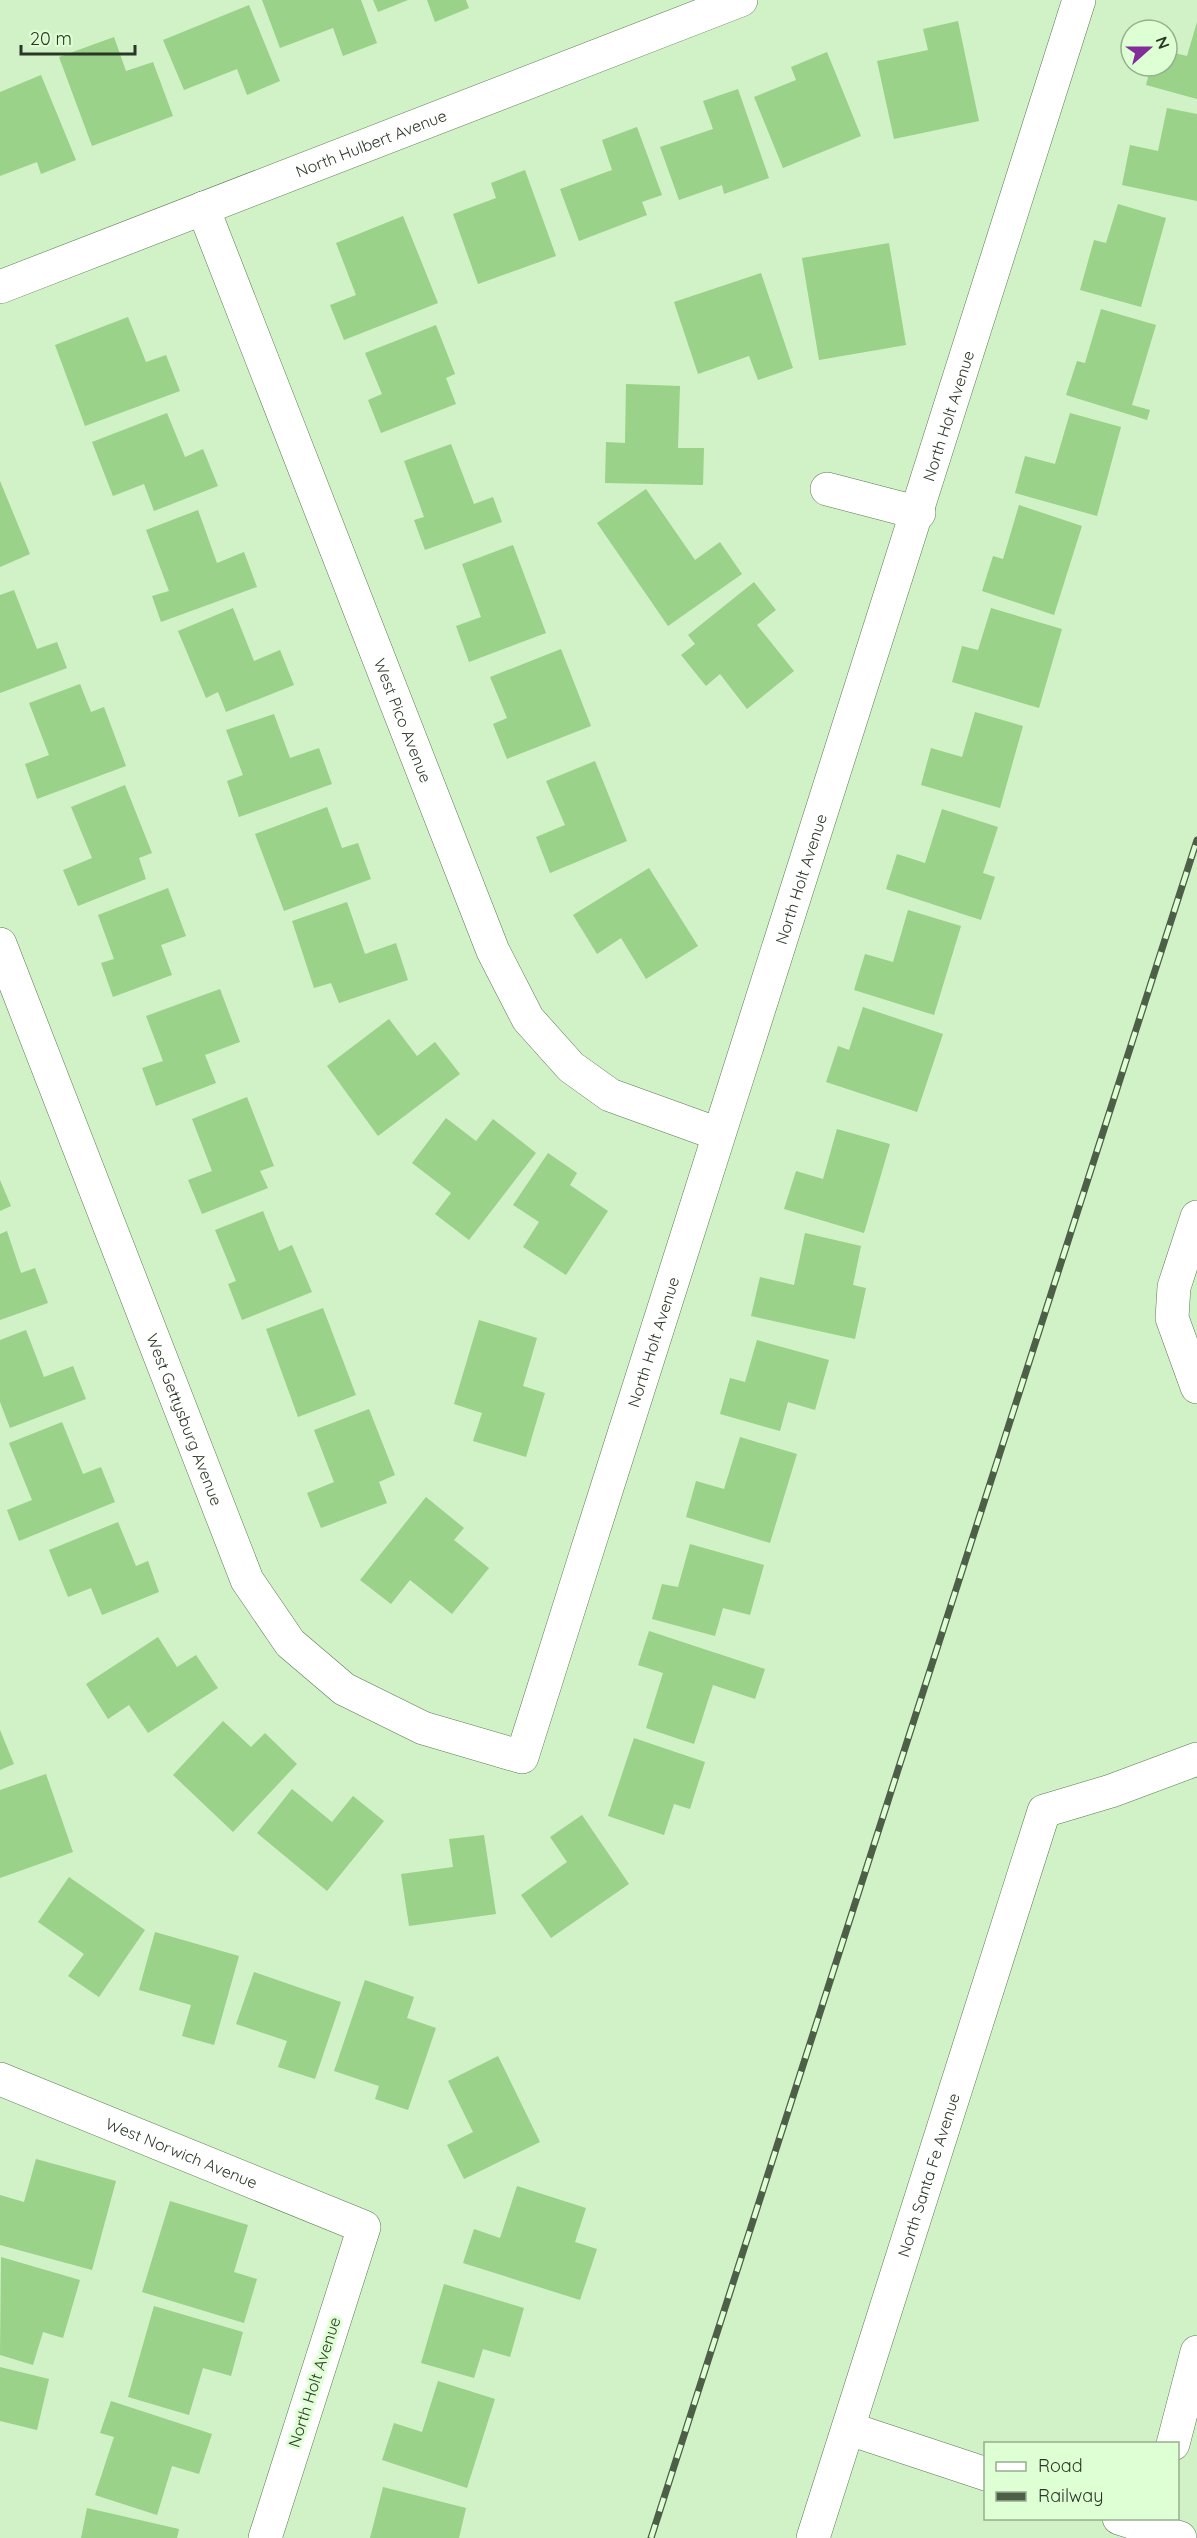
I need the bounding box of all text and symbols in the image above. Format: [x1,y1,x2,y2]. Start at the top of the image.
scale bar [21,18,135,56]
north arrow [1119,18,1179,78]
text: 20 m [30,27,72,50]
text: N [1152,34,1174,52]
street label: North Hulbert Avenue [293,105,449,182]
street label: North Holt Avenue [918,348,978,484]
street label: West Pico Avenue [370,655,436,785]
street label: North Holt Avenue [771,811,831,947]
street label: North Holt Avenue [623,1274,683,1410]
street label: West Gettysburg Avenue [142,1331,227,1508]
street label: North Santa Fe Avenue [893,2090,964,2259]
street label: West Norwich Avenue [103,2113,260,2193]
street label: North Holt Avenue [284,2314,344,2450]
legend [984,2442,1179,2520]
text: Road [1038,2454,1083,2477]
text: Railway [1038,2484,1104,2507]

